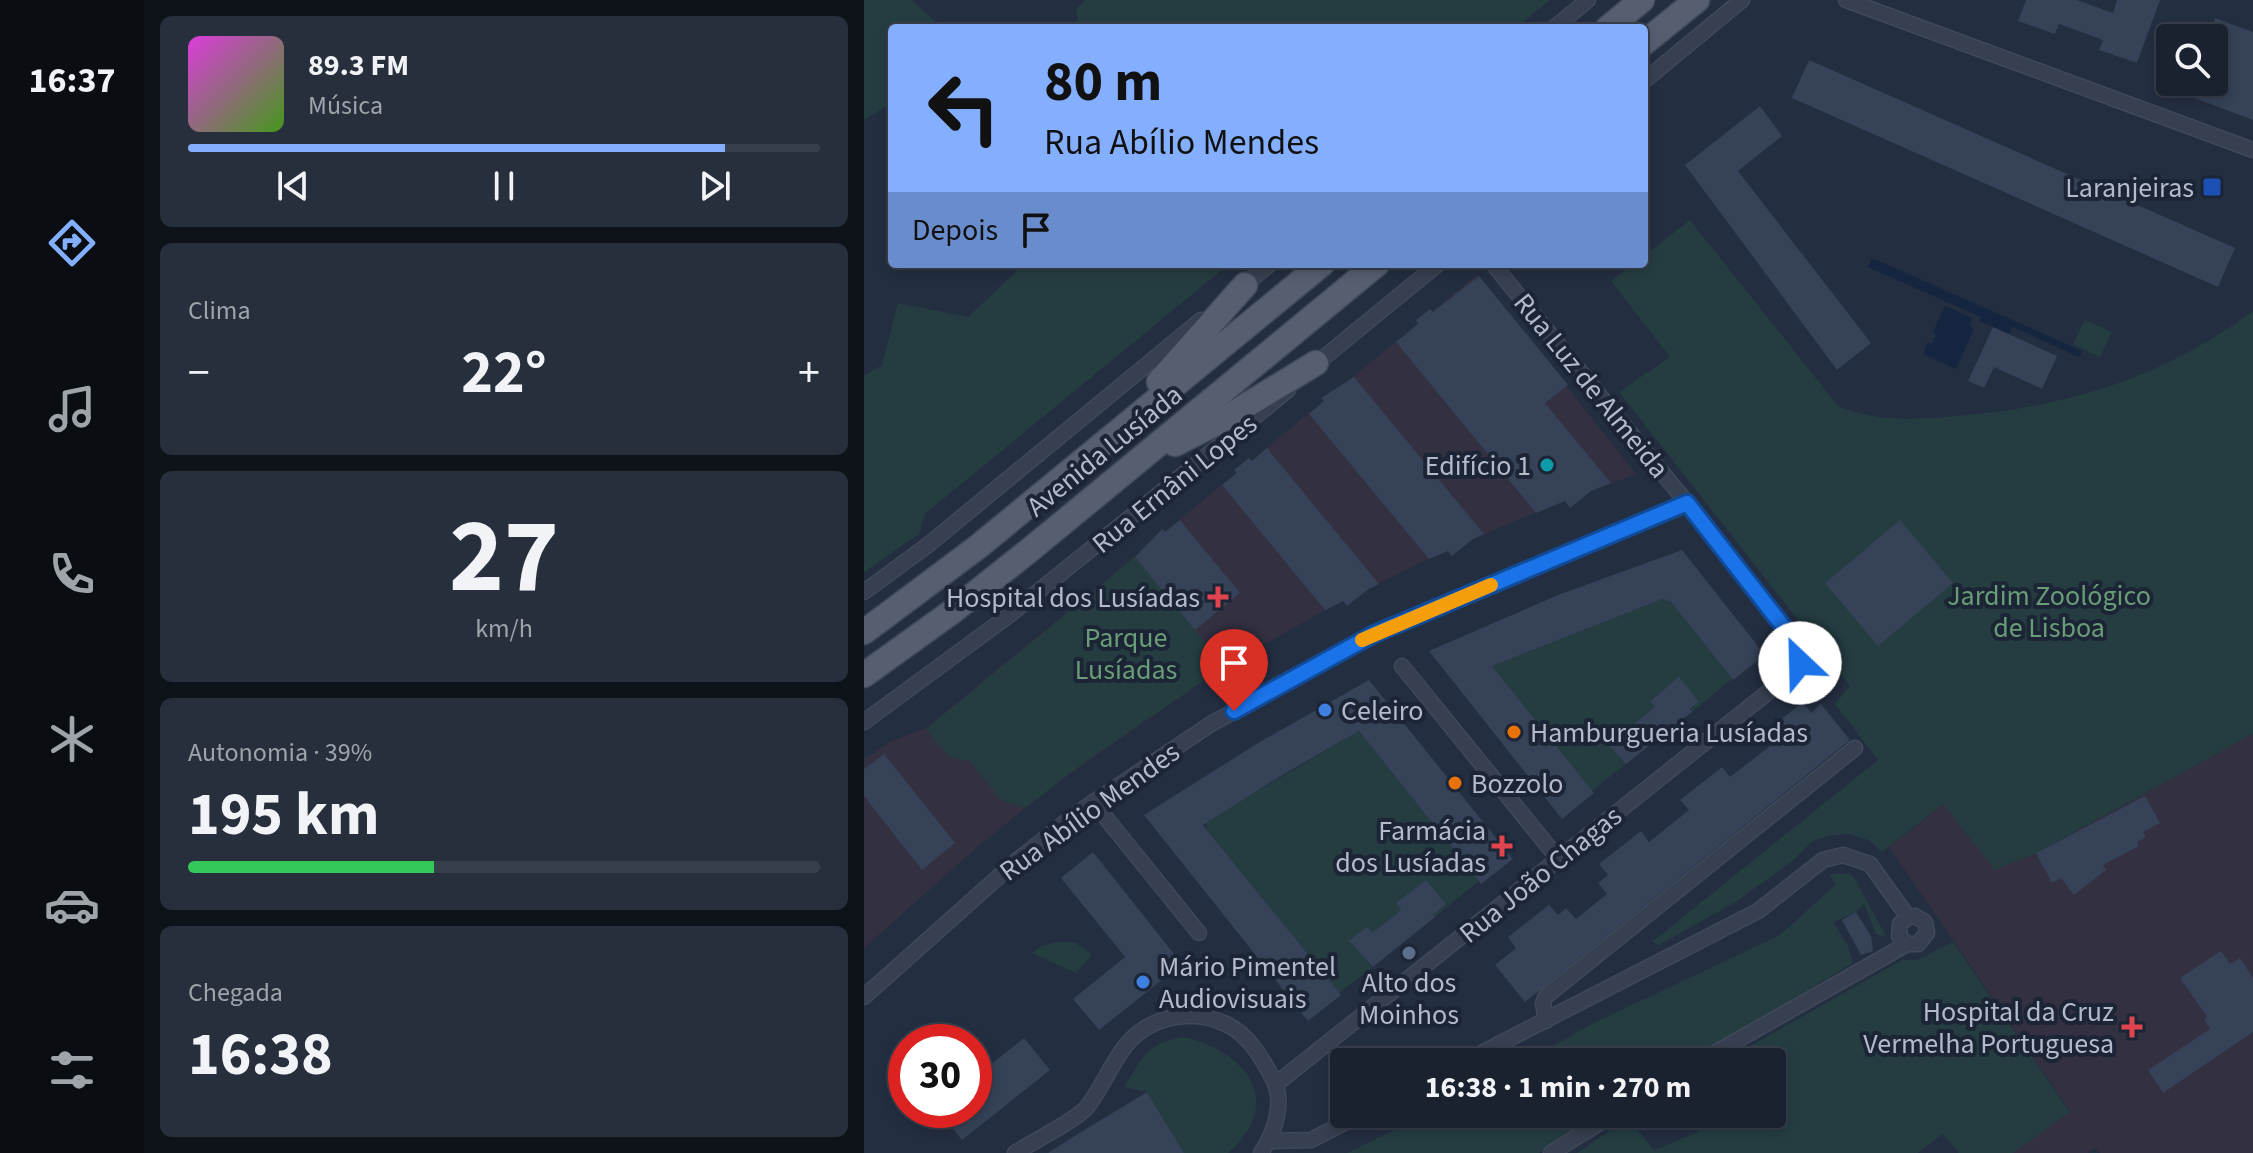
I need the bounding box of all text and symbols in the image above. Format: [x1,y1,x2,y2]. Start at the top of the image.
map controls [2156,24,2228,96]
button: search [2156,24,2228,96]
text: 80 m [1044,43,1162,122]
text: 89.3 FM [308,44,409,87]
text: 16:37 [29,55,115,106]
icon: left [912,56,1016,160]
text: Música [308,87,383,124]
text: Rua Abílio Mendes [1044,117,1319,168]
icon: previous [271,164,315,208]
icon: pause [482,164,526,208]
icon: next [693,164,737,208]
place label: Laranjeiras [2065,168,2194,208]
marker: Laranjeiras [2201,176,2223,198]
icon: arrive [1014,208,1058,252]
text: Depois [912,209,998,252]
icon: directions [44,215,100,271]
street label: Rua Luz de Almeida [1504,284,1678,487]
text: Clima [188,292,251,329]
text: 22° [461,331,547,416]
text: − [188,342,210,405]
text: + [798,342,820,405]
street label: Avenida Lusíada [1018,375,1191,526]
icon: music [44,381,100,437]
street label: Rua Ernâni Lopes [1083,405,1266,563]
place label: Edifício 1 [1425,446,1531,486]
marker: Edifício 1 [1538,456,1556,474]
text: 27 [449,484,559,632]
icon: phone [44,546,100,602]
park label: Jardim Zoológico de Lisboa [1947,576,2151,648]
place label: Hospital dos Lusíadas [946,578,1200,618]
marker: Hospital dos Lusíadas [1207,586,1229,608]
text: km/h [475,610,533,647]
park label: Parque Lusíadas [1075,618,1177,690]
position arrow [1758,621,1842,705]
pin [1200,629,1268,711]
icon: arrive [1212,641,1256,685]
place label: Celeiro [1341,691,1423,731]
marker: Celeiro [1316,701,1334,719]
icon: climate [44,711,100,767]
place label: Hamburgueria Lusíadas [1530,713,1808,753]
marker: Hamburgueria Lusíadas [1505,723,1523,741]
street label: Rua Abílio Mendes [991,733,1188,891]
text: Autonomia · 39% [188,734,372,771]
place label: Bozzolo [1471,764,1564,804]
text: 195 km [188,773,379,858]
marker: Bozzolo [1446,774,1464,792]
street label: Rua João Chagas [1451,797,1630,953]
place label: Farmácia dos Lusíadas [1335,811,1486,883]
marker: Farmácia dos Lusíadas [1493,837,1511,855]
icon: car [44,877,100,933]
marker: Alto dos Moinhos [1400,944,1418,962]
place label: Mário Pimentel Audiovisuais [1159,947,1336,1019]
place label: Alto dos Moinhos [1359,963,1459,1035]
marker: Mário Pimentel Audiovisuais [1134,973,1152,991]
text: Chegada [188,974,283,1011]
place label: Hospital da Cruz Vermelha Portuguesa [1863,992,2114,1064]
text: 16:38 [188,1013,333,1098]
marker: Hospital da Cruz Vermelha Portuguesa [2121,1016,2143,1038]
speed limit sign: 30 [888,1024,992,1128]
icon: filters [44,1042,100,1098]
text: 16:38 · 1 min · 270 m [1425,1066,1691,1109]

